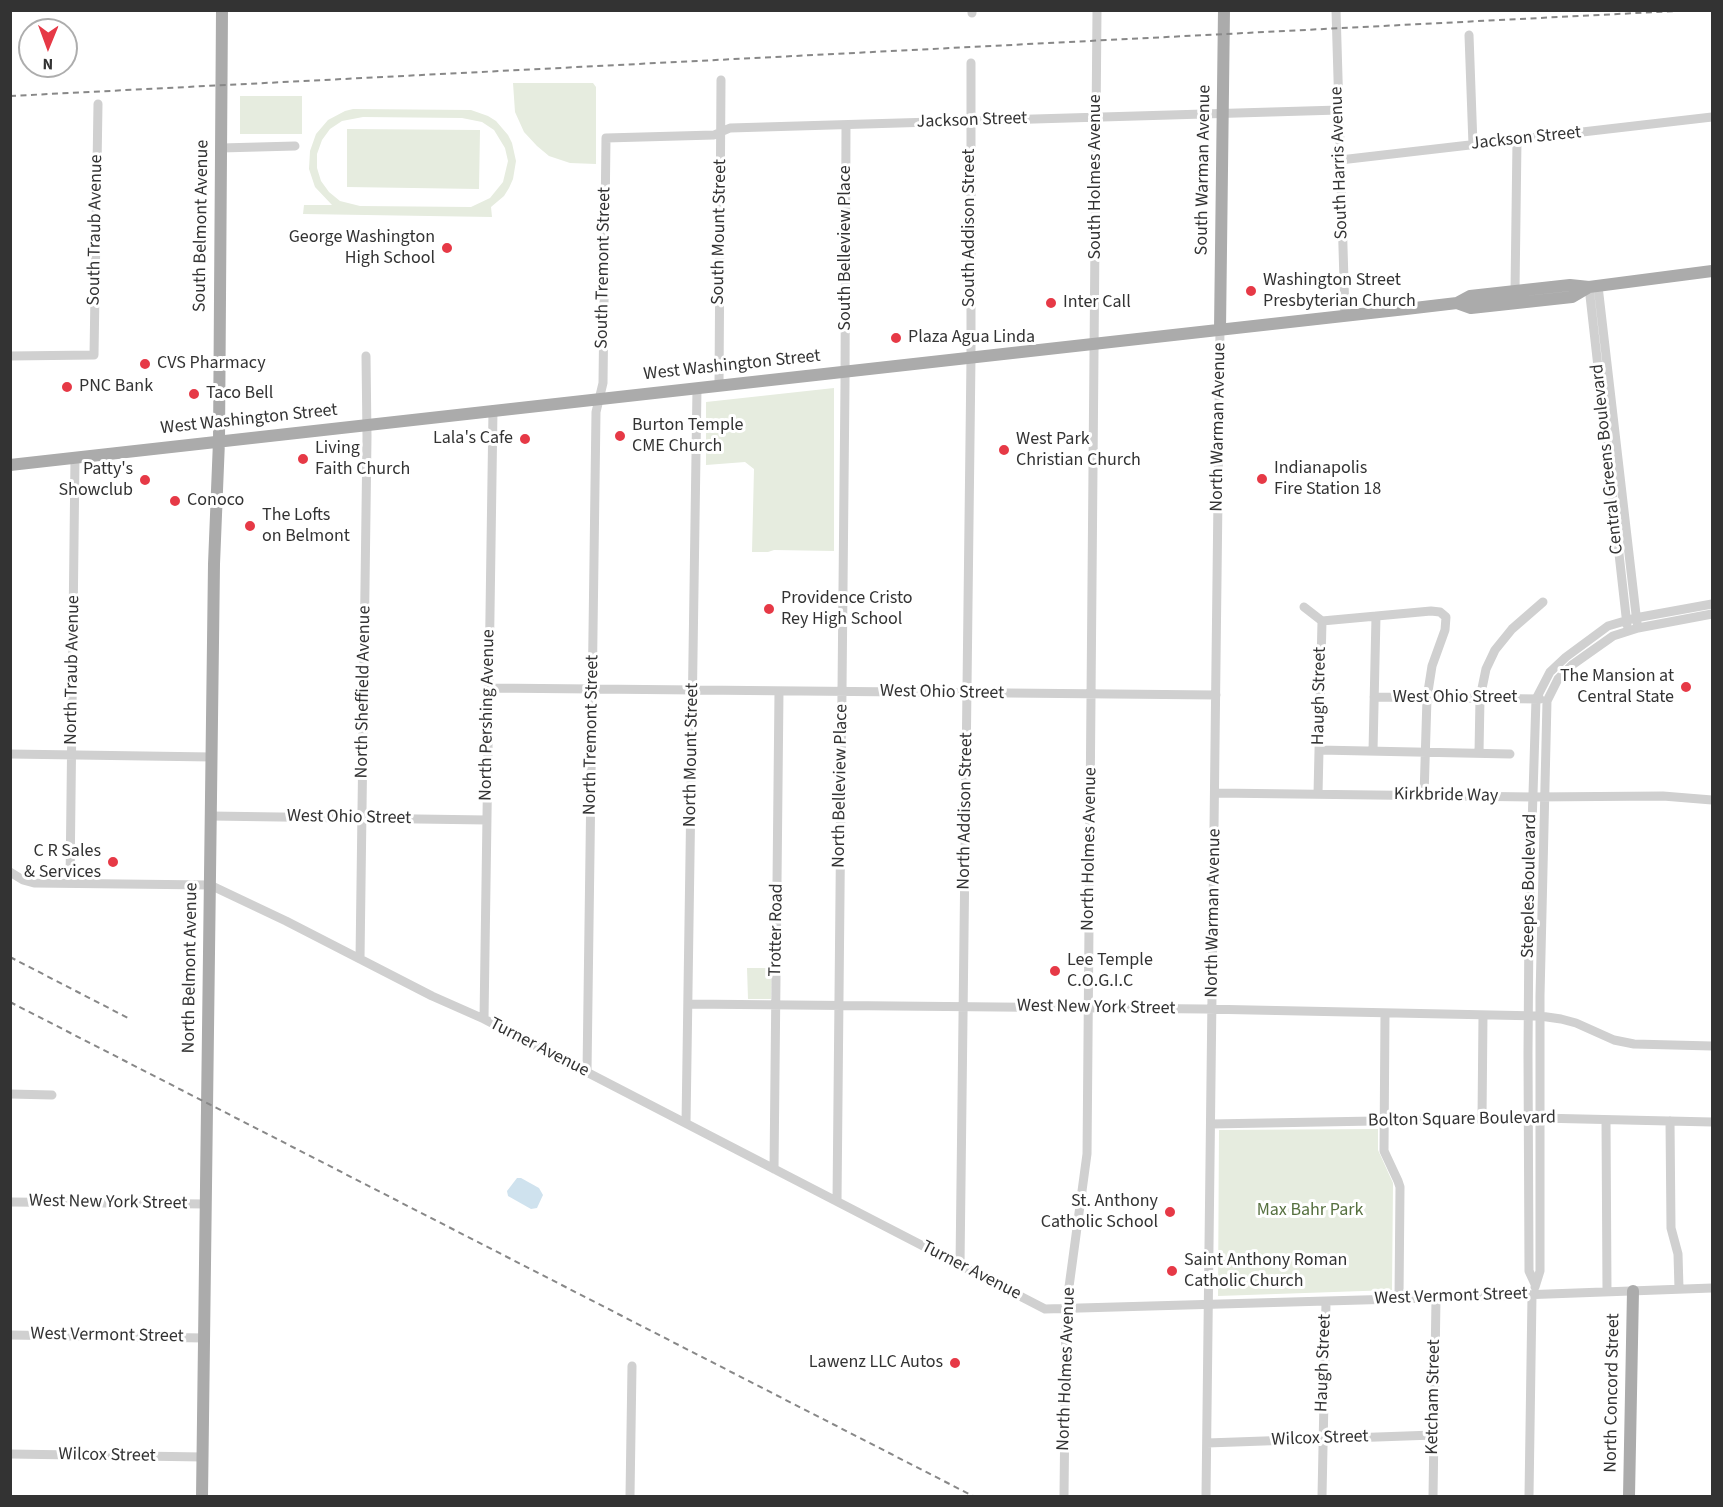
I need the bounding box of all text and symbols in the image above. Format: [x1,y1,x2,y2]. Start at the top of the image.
north arrow [18,18,78,78]
text: N [42,53,53,75]
street label: South Warman Avenue [1192,84,1216,256]
street label: South Harris Avenue [1327,86,1353,240]
street label: South Holmes Avenue [1085,94,1107,260]
street label: Jackson Street [916,108,1028,134]
street label: Jackson Street [1470,122,1582,156]
street label: South Belmont Avenue [190,140,214,312]
street label: South Addison Street [959,149,981,307]
street label: South Traub Avenue [84,154,108,306]
street label: South Mount Street [708,159,732,305]
street label: South Belleview Place [835,165,857,331]
street label: South Tremont Street [592,187,616,349]
place label: George Washington High School [289,227,435,270]
marker: George Washington High School [440,241,454,255]
place label: Washington Street Presbyterian Church [1263,270,1416,312]
marker: Washington Street Presbyterian Church [1244,284,1258,298]
place label: Inter Call [1063,292,1131,314]
marker: Inter Call [1044,296,1058,310]
place label: Plaza Agua Linda [908,327,1035,349]
marker: Plaza Agua Linda [889,331,903,345]
street label: North Warman Avenue [1207,342,1231,512]
street label: West Washington Street [643,346,821,386]
place label: CVS Pharmacy [157,353,266,375]
marker: CVS Pharmacy [138,357,152,371]
street label: Central Greens Boulevard [1587,363,1629,555]
place label: PNC Bank [79,376,153,398]
marker: PNC Bank [60,380,74,394]
place label: Taco Bell [206,383,273,405]
marker: Taco Bell [187,387,201,401]
street label: West Washington Street [160,400,338,440]
place label: Burton Temple CME Church [632,415,743,458]
place label: Lala's Cafe [433,428,513,450]
marker: Burton Temple CME Church [613,429,627,443]
place label: West Park Christian Church [1016,429,1141,472]
marker: Lala's Cafe [518,432,532,446]
place label: Living Faith Church [315,438,410,480]
marker: West Park Christian Church [997,443,1011,457]
marker: Living Faith Church [296,452,310,466]
place label: Indianapolis Fire Station 18 [1274,458,1381,500]
place label: Patty's Showclub [58,459,133,502]
marker: Indianapolis Fire Station 18 [1255,472,1269,486]
marker: Patty's Showclub [138,473,152,487]
place label: Conoco [187,490,244,512]
marker: Conoco [168,494,182,508]
place label: The Lofts on Belmont [262,505,350,548]
marker: The Lofts on Belmont [243,519,257,533]
place label: Providence Cristo Rey High School [781,588,913,630]
street label: North Traub Avenue [61,595,85,745]
marker: Providence Cristo Rey High School [762,602,776,616]
street label: North Sheffield Avenue [352,605,376,779]
street label: North Pershing Avenue [476,629,500,801]
street label: Haugh Street [1308,647,1332,745]
street label: North Tremont Street [580,655,604,815]
place label: The Mansion at Central State [1560,666,1674,708]
marker: The Mansion at Central State [1679,680,1693,694]
street label: West Ohio Street [880,681,1004,705]
street label: North Mount Street [680,683,704,827]
street label: West Ohio Street [1393,687,1517,709]
street label: North Belleview Place [829,704,853,868]
street label: North Addison Street [954,732,978,890]
street label: North Holmes Avenue [1078,767,1102,931]
street label: Kirkbride Way [1394,784,1498,808]
street label: West Ohio Street [287,806,411,830]
street label: Steeples Boulevard [1518,814,1542,958]
street label: North Warman Avenue [1202,828,1226,998]
place label: C R Sales & Services [24,841,101,884]
marker: C R Sales & Services [106,855,120,869]
street label: North Belmont Avenue [179,882,203,1054]
street label: Trotter Road [765,883,789,977]
place label: Lee Temple C.O.G.I.C [1067,950,1153,992]
marker: Lee Temple C.O.G.I.C [1048,964,1062,978]
street label: West New York Street [1017,996,1175,1020]
street label: Turner Avenue [486,1014,592,1082]
street label: Bolton Square Boulevard [1368,1108,1556,1132]
street label: West New York Street [29,1191,187,1215]
place label: St. Anthony Catholic School [1041,1191,1158,1234]
park label: Max Bahr Park [1257,1200,1363,1222]
marker: St. Anthony Catholic School [1163,1205,1177,1219]
street label: Turner Avenue [918,1237,1024,1305]
place label: Saint Anthony Roman Catholic Church [1184,1250,1347,1292]
marker: Saint Anthony Roman Catholic Church [1165,1264,1179,1278]
street label: West Vermont Street [1374,1284,1528,1310]
street label: North Holmes Avenue [1053,1287,1081,1451]
street label: North Concord Street [1601,1313,1625,1473]
street label: Haugh Street [1311,1314,1337,1412]
street label: West Vermont Street [30,1324,184,1348]
street label: Ketcham Street [1422,1339,1446,1455]
place label: Lawenz LLC Autos [809,1352,943,1374]
marker: Lawenz LLC Autos [948,1356,962,1370]
street label: Wilcox Street [1271,1427,1369,1451]
street label: Wilcox Street [58,1444,156,1468]

